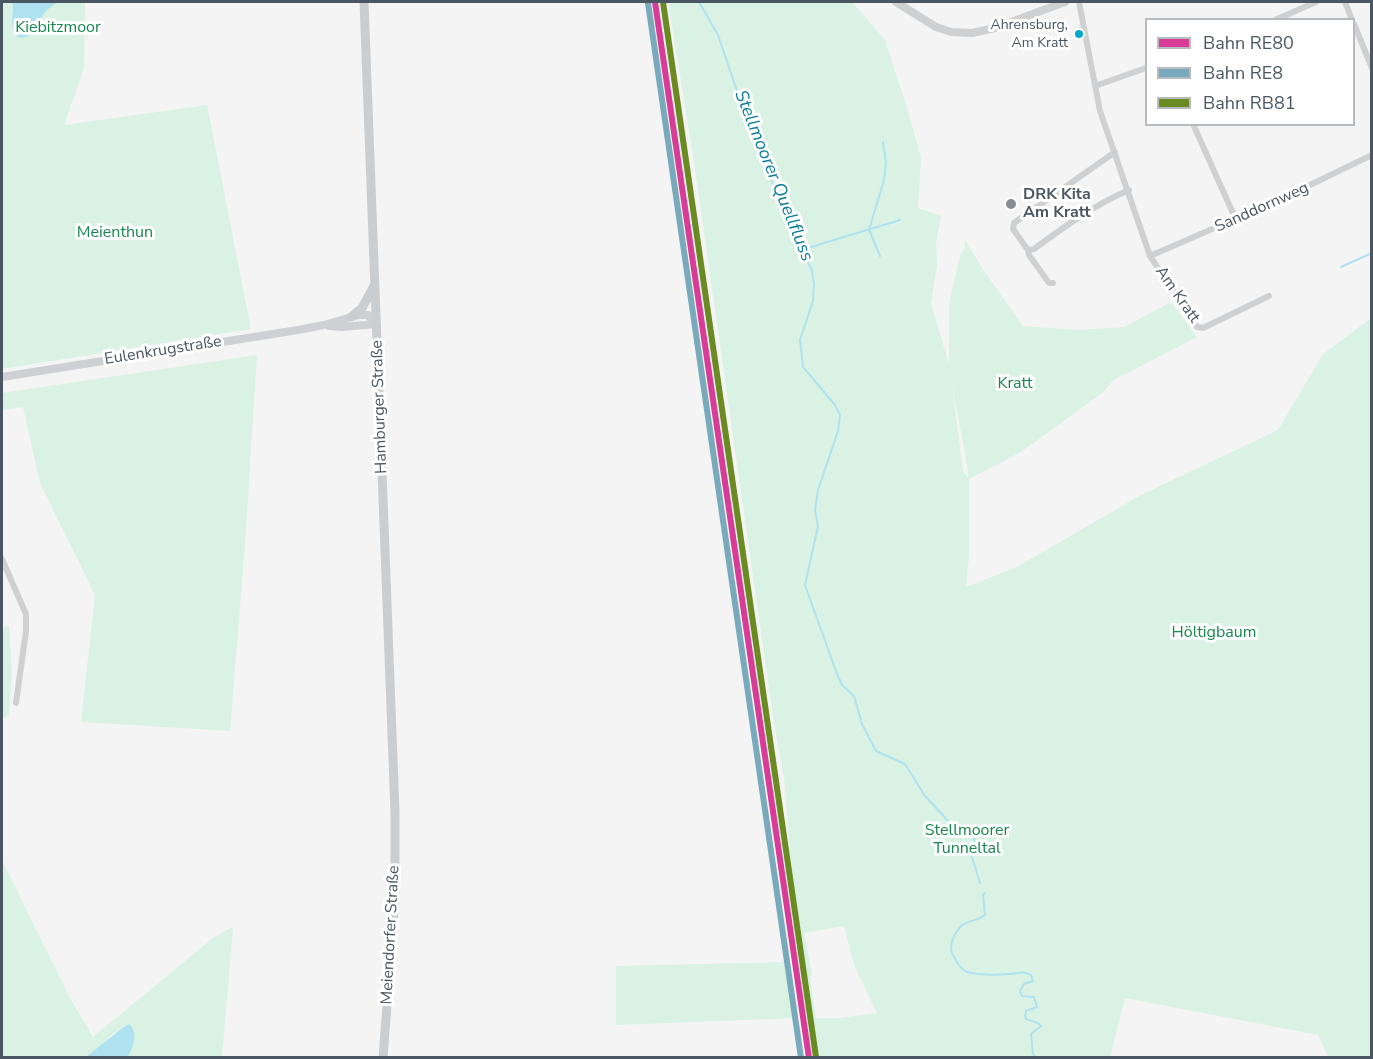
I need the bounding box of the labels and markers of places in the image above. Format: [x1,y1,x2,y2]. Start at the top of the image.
place label: Ahrensburg, Am Kratt [990,18,1068,50]
marker: Ahrensburg, Am Kratt [1073,28,1085,40]
place label: DRK Kita Am Kratt [1023,185,1091,223]
marker: DRK Kita Am Kratt [1004,197,1018,211]

